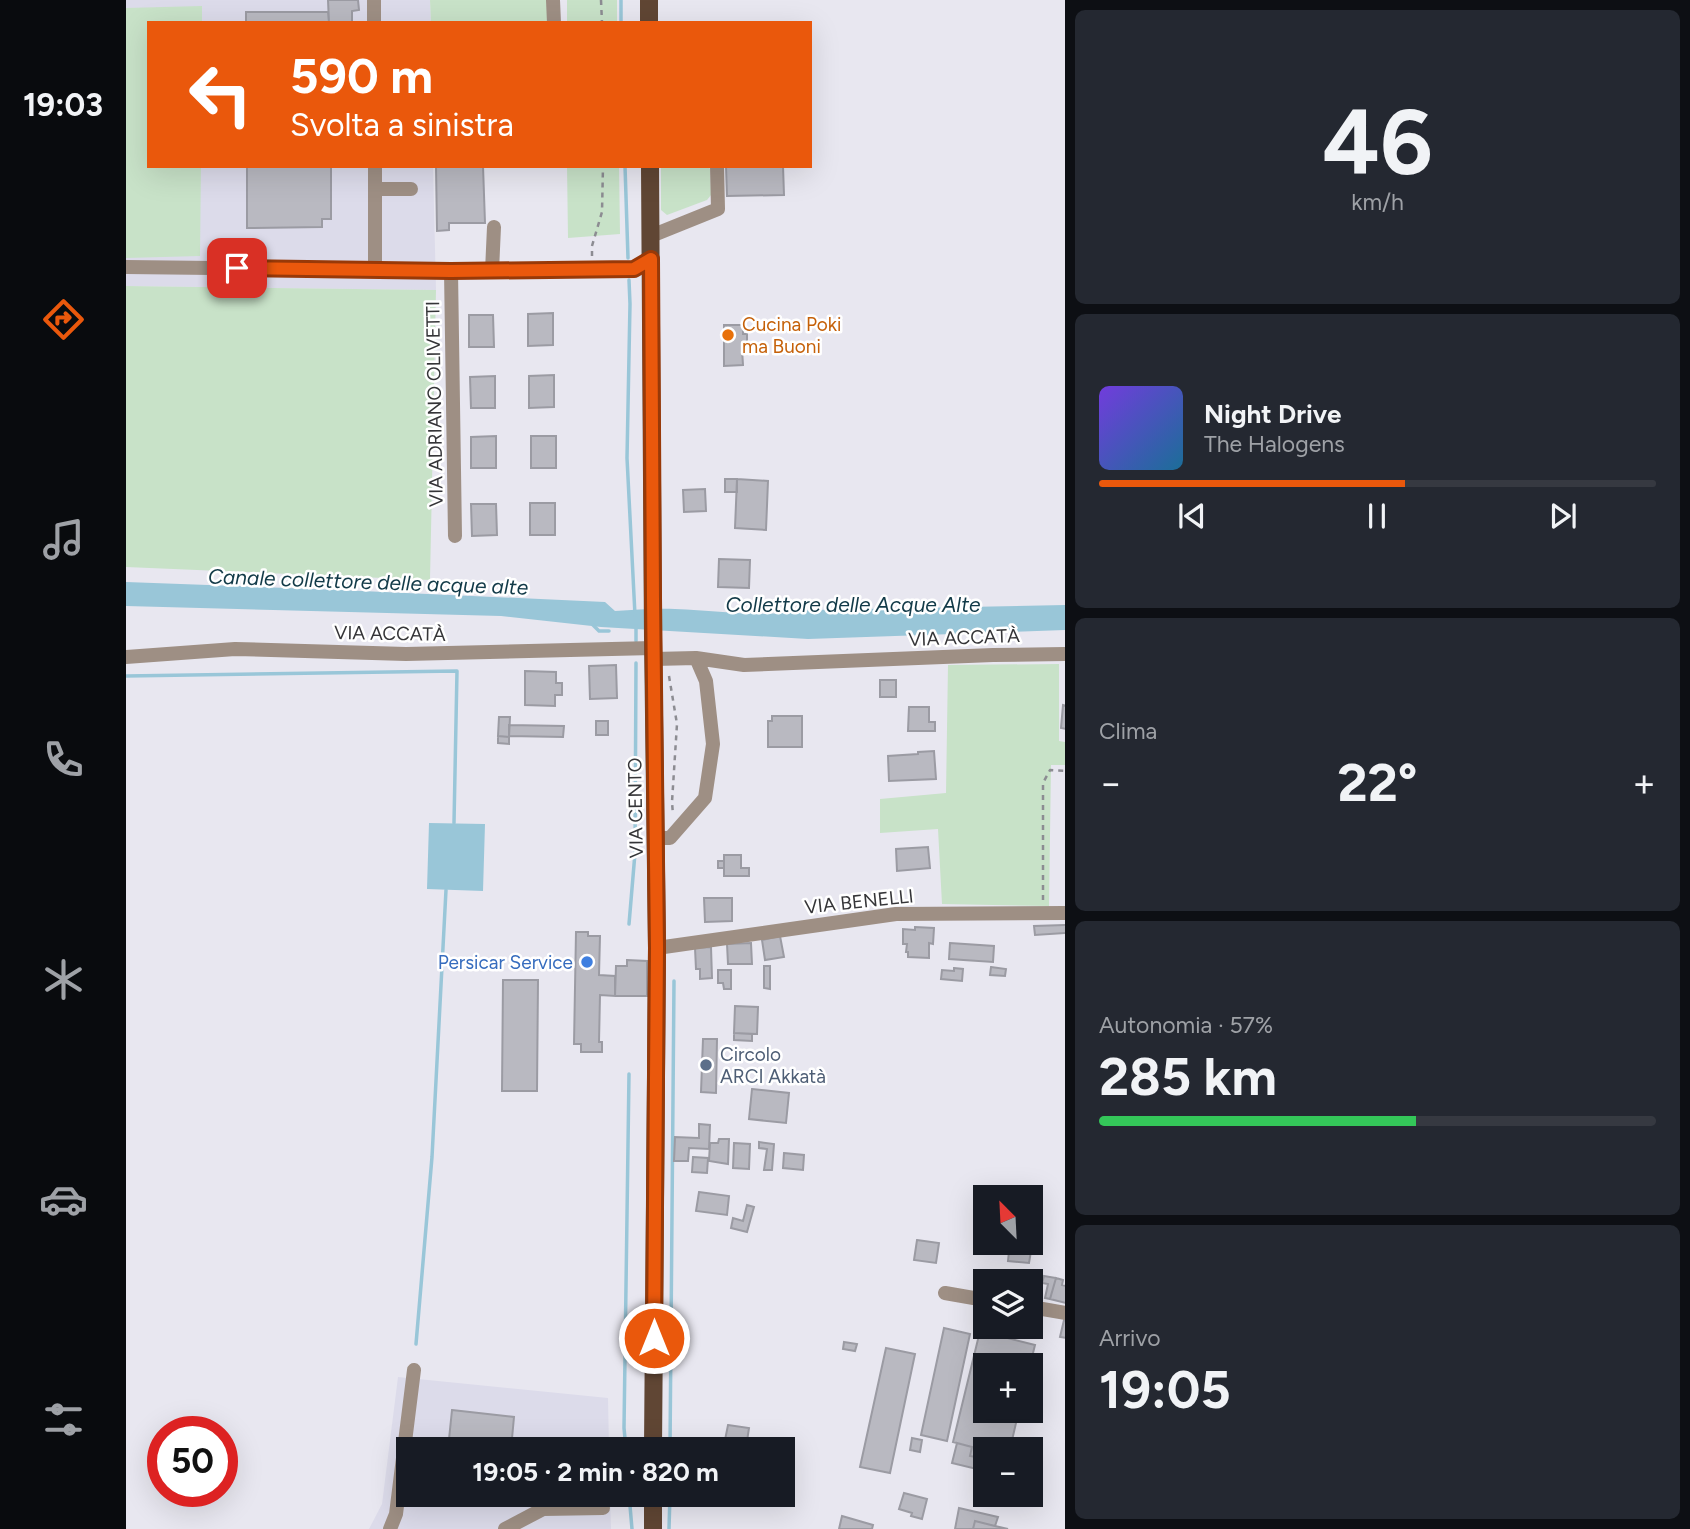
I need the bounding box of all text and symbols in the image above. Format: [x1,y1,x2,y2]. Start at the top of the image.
text: 590 m [290,46,433,105]
icon: left [175,49,266,140]
text: 19:03 [23,86,103,124]
text: 46 [1322,88,1433,197]
text: Svolta a sinistra [290,106,514,144]
text: km/h [1351,188,1404,216]
pin [207,238,267,298]
icon: arrive [218,249,256,287]
icon: directions [39,295,88,344]
street label: VIA ADRIANO OLIVETTI [421,301,448,507]
place label: Cucina Poki ma Buoni [742,313,841,358]
marker: Cucina Poki ma Buoni [720,327,736,343]
text: Night Drive [1204,398,1341,430]
text: The Halogens [1204,430,1345,458]
icon: previous [1173,497,1211,535]
icon: pause [1358,497,1396,535]
icon: next [1544,497,1582,535]
icon: music [39,515,88,564]
water label: Canale collettore delle acque alte [207,563,529,600]
water label: Collettore delle Acque Alte [725,592,981,617]
street label: VIA ACCATÀ [334,621,446,646]
street label: VIA ACCATÀ [908,624,1020,651]
text: Clima [1099,717,1157,745]
icon: phone [39,735,88,784]
text: 22° [1338,752,1417,814]
street label: VIA CENTO [623,757,648,859]
text: − [1099,760,1123,806]
text: + [1632,760,1656,806]
street label: VIA BENELLI [803,884,915,919]
place label: Persicar Service [438,951,573,974]
marker: Persicar Service [579,954,595,970]
icon: climate [39,955,88,1004]
text: Autonomia · 57% [1099,1011,1273,1039]
place label: Circolo ARCI Akkatà [720,1043,826,1088]
text: 285 km [1099,1046,1277,1108]
marker: Circolo ARCI Akkatà [698,1057,714,1073]
icon: car [39,1175,88,1224]
north arrow [973,1185,1043,1255]
map controls [973,1185,1043,1507]
button: layers [973,1269,1043,1339]
position arrow [617,1301,691,1375]
text: Arrivo [1099,1324,1161,1352]
button: + [973,1353,1043,1423]
text: 19:05 [1099,1359,1231,1421]
icon: filters [39,1395,88,1444]
speed limit sign: 50 [147,1416,238,1507]
button: − [973,1437,1043,1507]
text: 19:05 · 2 min · 820 m [472,1456,719,1488]

